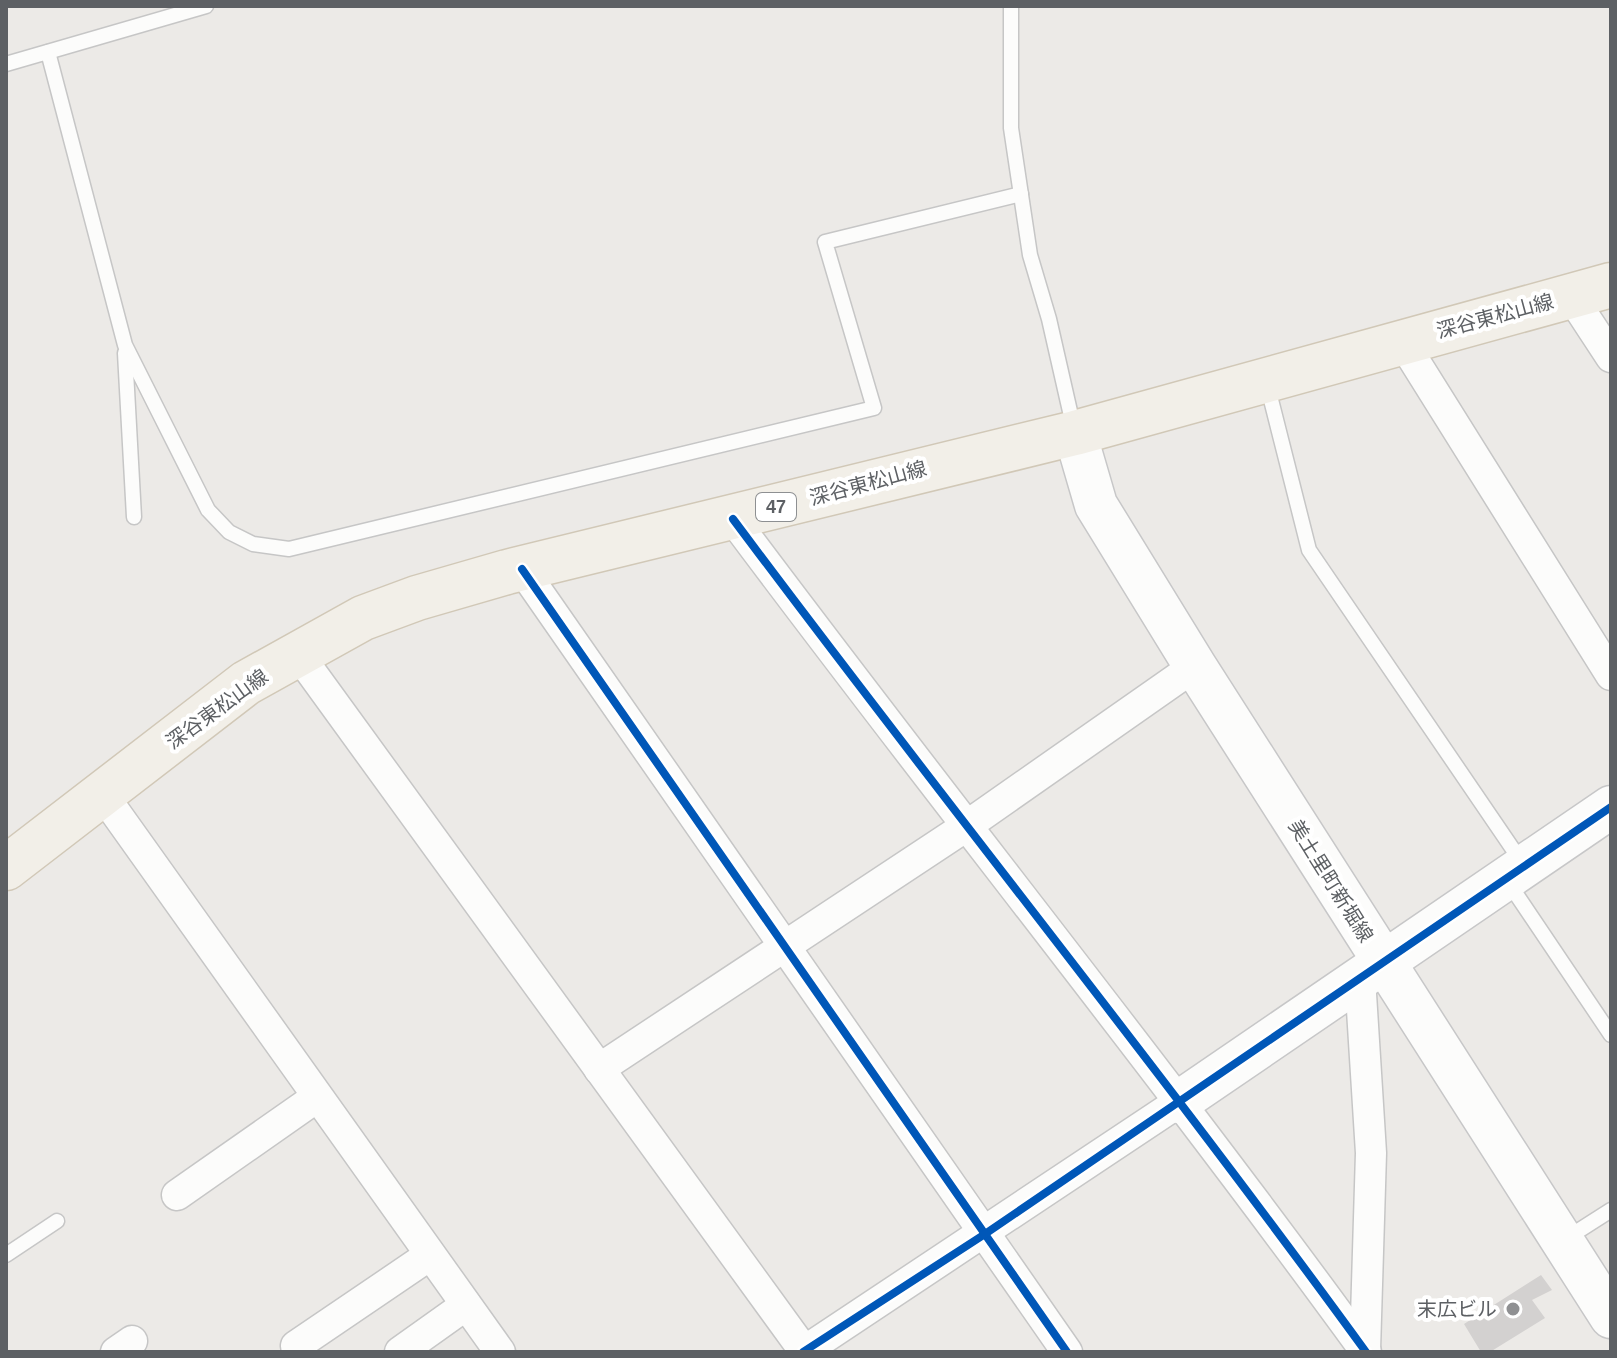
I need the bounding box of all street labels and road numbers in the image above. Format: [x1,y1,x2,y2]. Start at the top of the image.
street label: 深谷東松山線 [1434,290,1556,342]
street label: 深谷東松山線 [807,457,929,509]
road number: 47 [756,493,796,521]
street label: 深谷東松山線 [162,665,272,753]
street label: 美土里町新堀線 [1285,816,1377,946]

